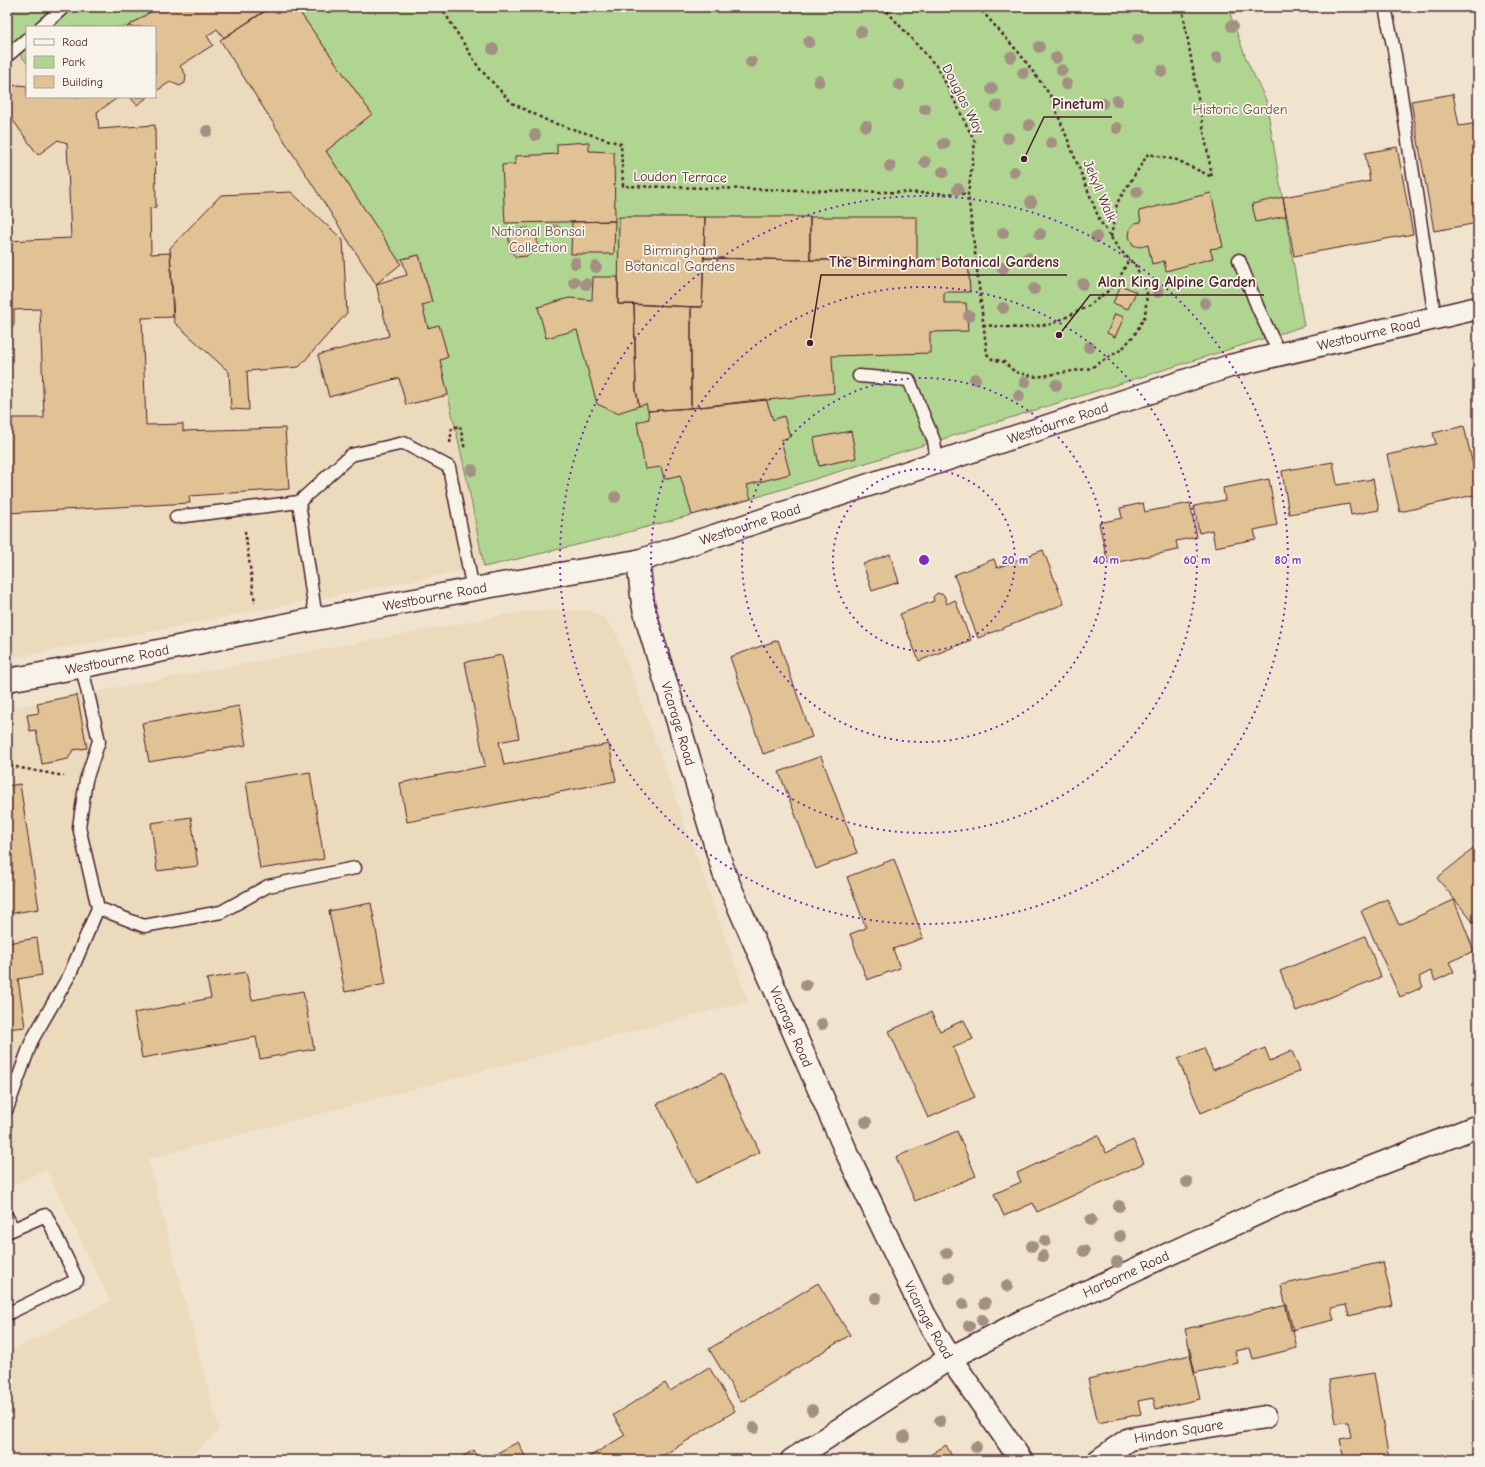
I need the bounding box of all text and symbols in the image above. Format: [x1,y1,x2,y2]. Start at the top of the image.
legend [26,26,156,98]
text: Road [62,35,88,49]
text: Park [62,55,85,69]
street label: Douglas Way [938,61,988,137]
text: Building [62,75,103,89]
callout: Pinetum [1044,90,1112,117]
text: Pinetum [1052,95,1104,113]
park label: Historic Garden [1193,101,1287,118]
street label: Jekyll Walk [1079,158,1121,225]
street label: Loudon Terrace [633,168,727,186]
park label: National Bonsai Collection [491,223,585,256]
park label: Birmingham Botanical Gardens [625,242,735,275]
callout: The Birmingham Botanical Gardens [821,248,1067,275]
text: The Birmingham Botanical Gardens [829,253,1059,271]
callout: Alan King Alpine Garden [1090,268,1264,295]
text: Alan King Alpine Garden [1098,273,1256,291]
street label: Westbourne Road [1316,313,1422,354]
street label: Westbourne Road [1005,398,1110,447]
street label: Westbourne Road [697,500,803,549]
centre of rings [917,553,931,567]
text: 20 m [1002,553,1028,567]
text: 40 m [1093,553,1119,567]
text: 60 m [1184,553,1210,567]
text: 80 m [1275,553,1301,567]
street label: Westbourne Road [382,578,488,614]
street label: Westbourne Road [64,641,170,678]
street label: Vicarage Road [658,680,699,767]
street label: Vicarage Road [766,984,817,1070]
street label: Harborne Road [1080,1247,1172,1301]
street label: Vicarage Road [901,1278,957,1362]
street label: Hindon Square [1133,1415,1225,1447]

